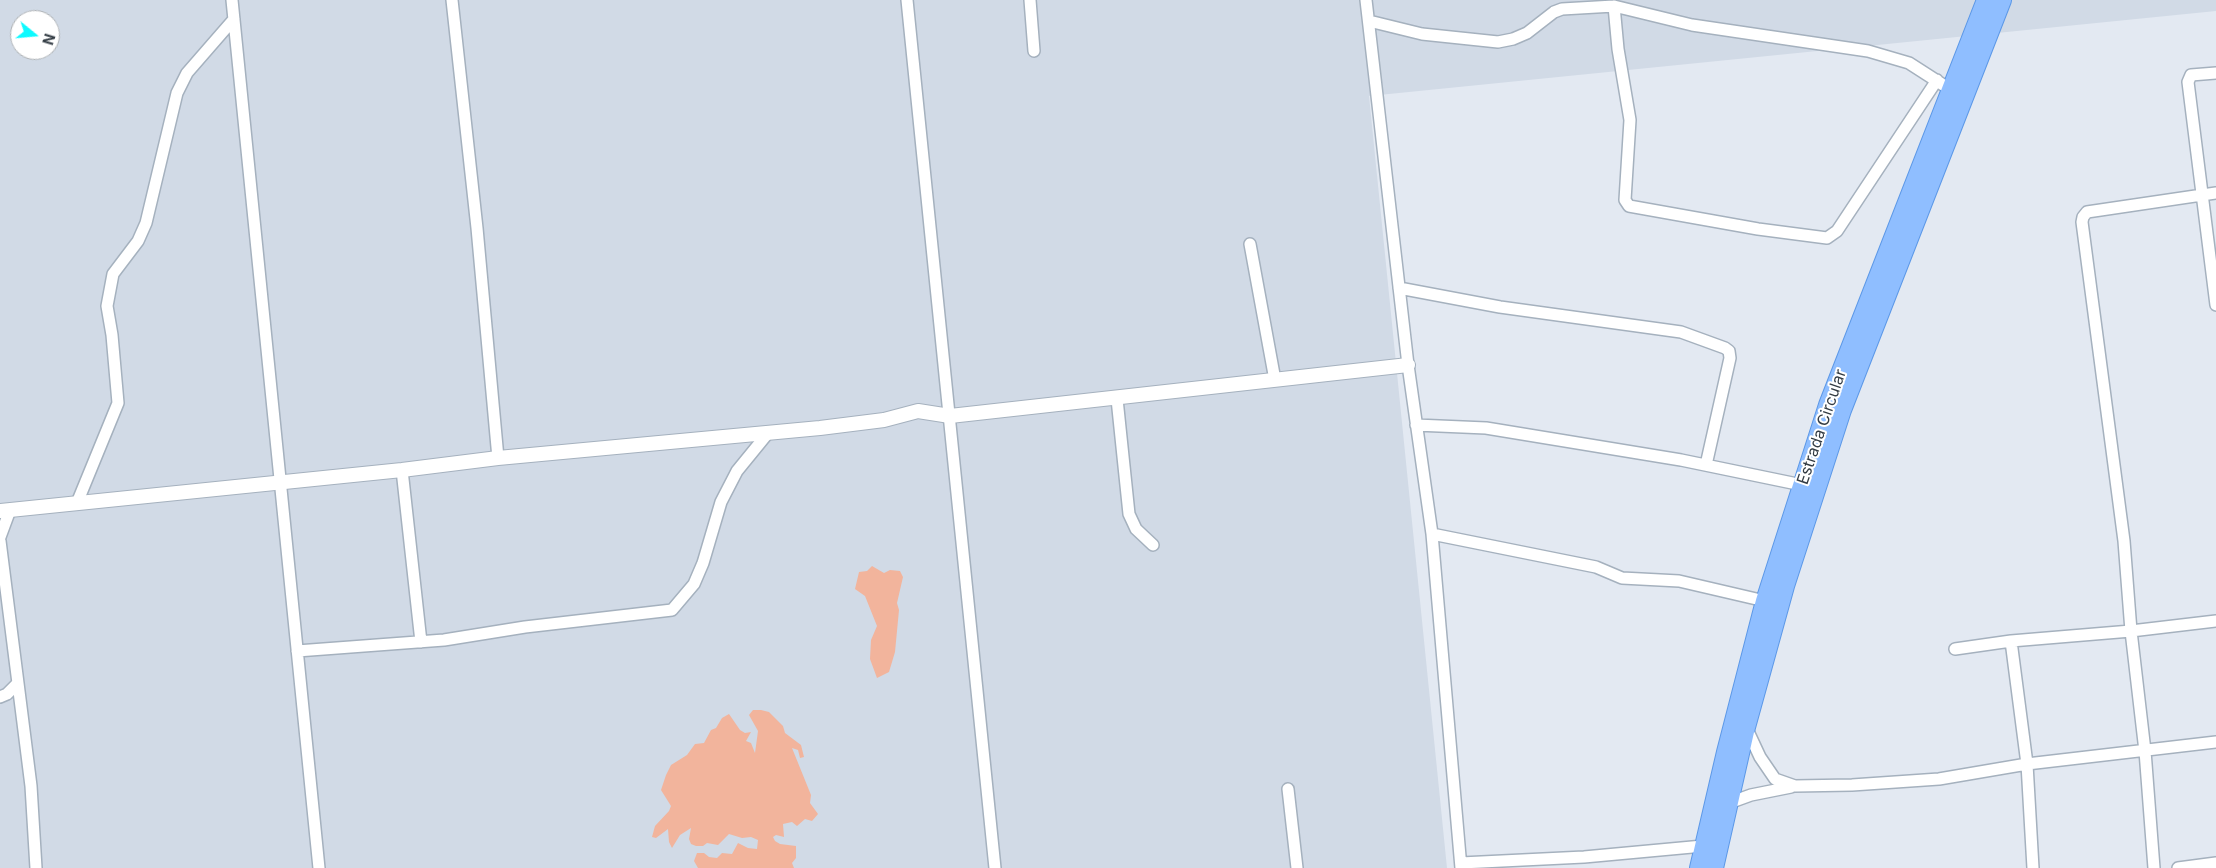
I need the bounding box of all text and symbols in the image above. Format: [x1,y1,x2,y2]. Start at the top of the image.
north arrow [10,10,60,60]
text: N [39,32,59,47]
street label: Estrada Circular [1793,367,1851,487]

